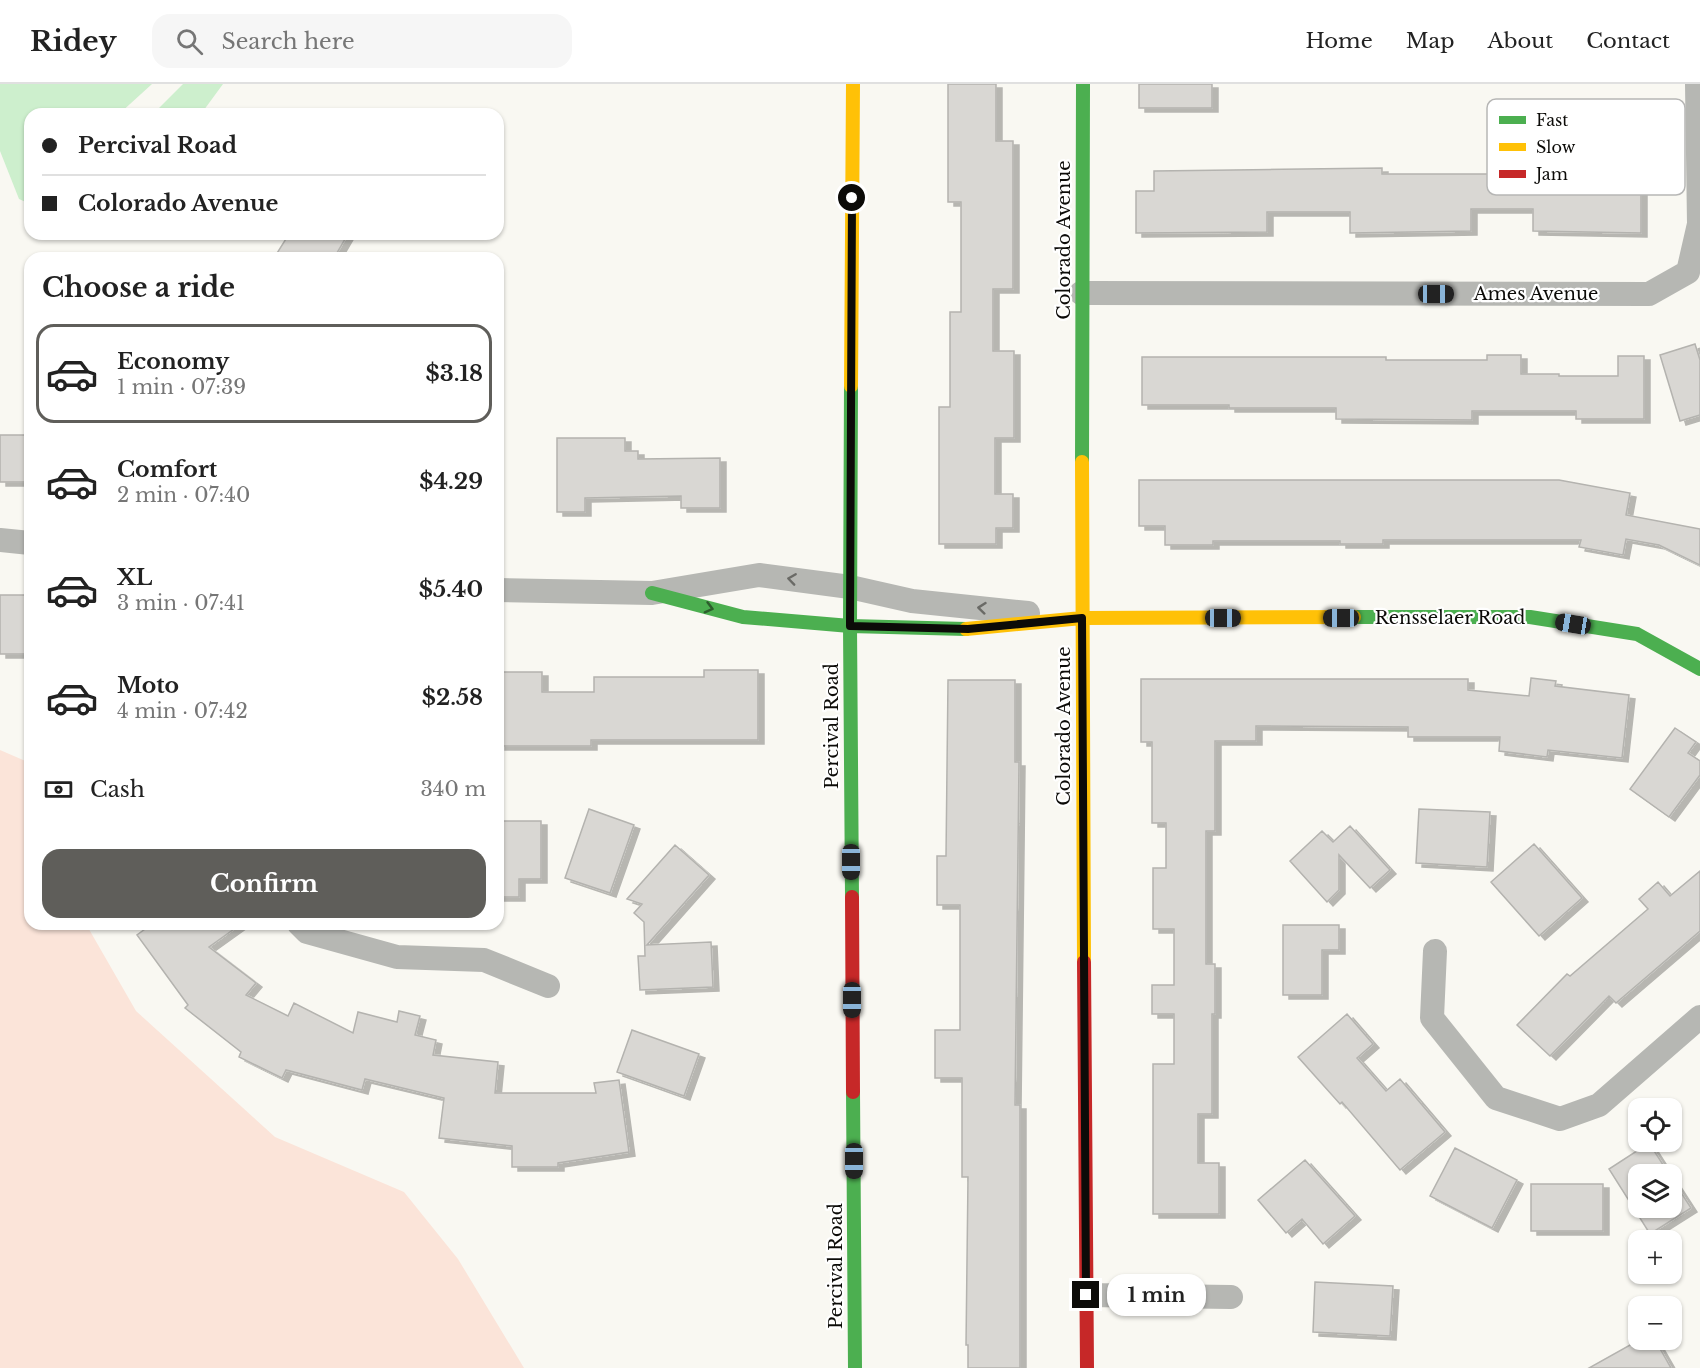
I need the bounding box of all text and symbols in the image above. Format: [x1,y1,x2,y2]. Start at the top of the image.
search box [152,14,572,68]
text: Ridey [30,24,116,59]
icon: search [173,25,206,58]
text: Search here [221,28,355,55]
text: Home [1306,28,1373,54]
text: Map [1406,28,1454,54]
text: About [1487,28,1553,54]
text: Contact [1586,28,1670,54]
legend [1487,99,1685,195]
text: Fast [1536,110,1568,130]
text: Percival Road [78,132,237,159]
text: Slow [1536,137,1576,157]
street label: Colorado Avenue [1053,160,1075,320]
text: Jam [1534,164,1568,184]
route start [838,184,865,211]
text: Colorado Avenue [78,190,278,217]
text: Choose a ride [42,271,235,304]
street label: Ames Avenue [1473,283,1598,305]
car [1418,285,1454,303]
icon: car [45,347,99,401]
text: Economy [117,348,229,375]
text: $3.18 [426,360,483,387]
text: 1 min · 07:39 [117,375,246,399]
icon: car [45,455,99,509]
text: Comfort [117,456,217,483]
text: $4.29 [419,468,483,495]
text: 2 min · 07:40 [117,483,250,507]
icon: car [45,563,99,617]
text: XL [117,564,152,591]
one-way arrow [787,574,796,586]
text: $5.40 [419,576,483,603]
text: 3 min · 07:41 [117,591,245,615]
one-way arrow [703,601,713,613]
one-way arrow [977,602,986,615]
street label: Rensselaer Road [1375,607,1525,629]
car [1205,609,1241,627]
car [1323,609,1359,627]
car [1554,612,1592,636]
street label: Colorado Avenue [1053,646,1075,806]
street label: Percival Road [821,663,843,789]
icon: car [45,671,99,725]
text: Moto [117,672,179,699]
text: $2.58 [422,684,483,711]
text: 4 min · 07:42 [117,699,248,723]
icon: cash [42,773,75,806]
text: Cash [90,776,145,803]
text: 340 m [421,777,486,801]
car [842,844,860,880]
button: Confirm [42,849,486,918]
car [843,982,861,1018]
map controls [1628,1098,1682,1350]
button: locate [1628,1098,1682,1152]
car [845,1143,863,1179]
button: layers [1628,1164,1682,1218]
street label: Percival Road [825,1203,847,1329]
button: + [1628,1230,1682,1284]
callout: 1 min [1107,1274,1206,1316]
route end [1072,1281,1099,1308]
text: 1 min [1128,1283,1185,1307]
button: − [1628,1296,1682,1350]

